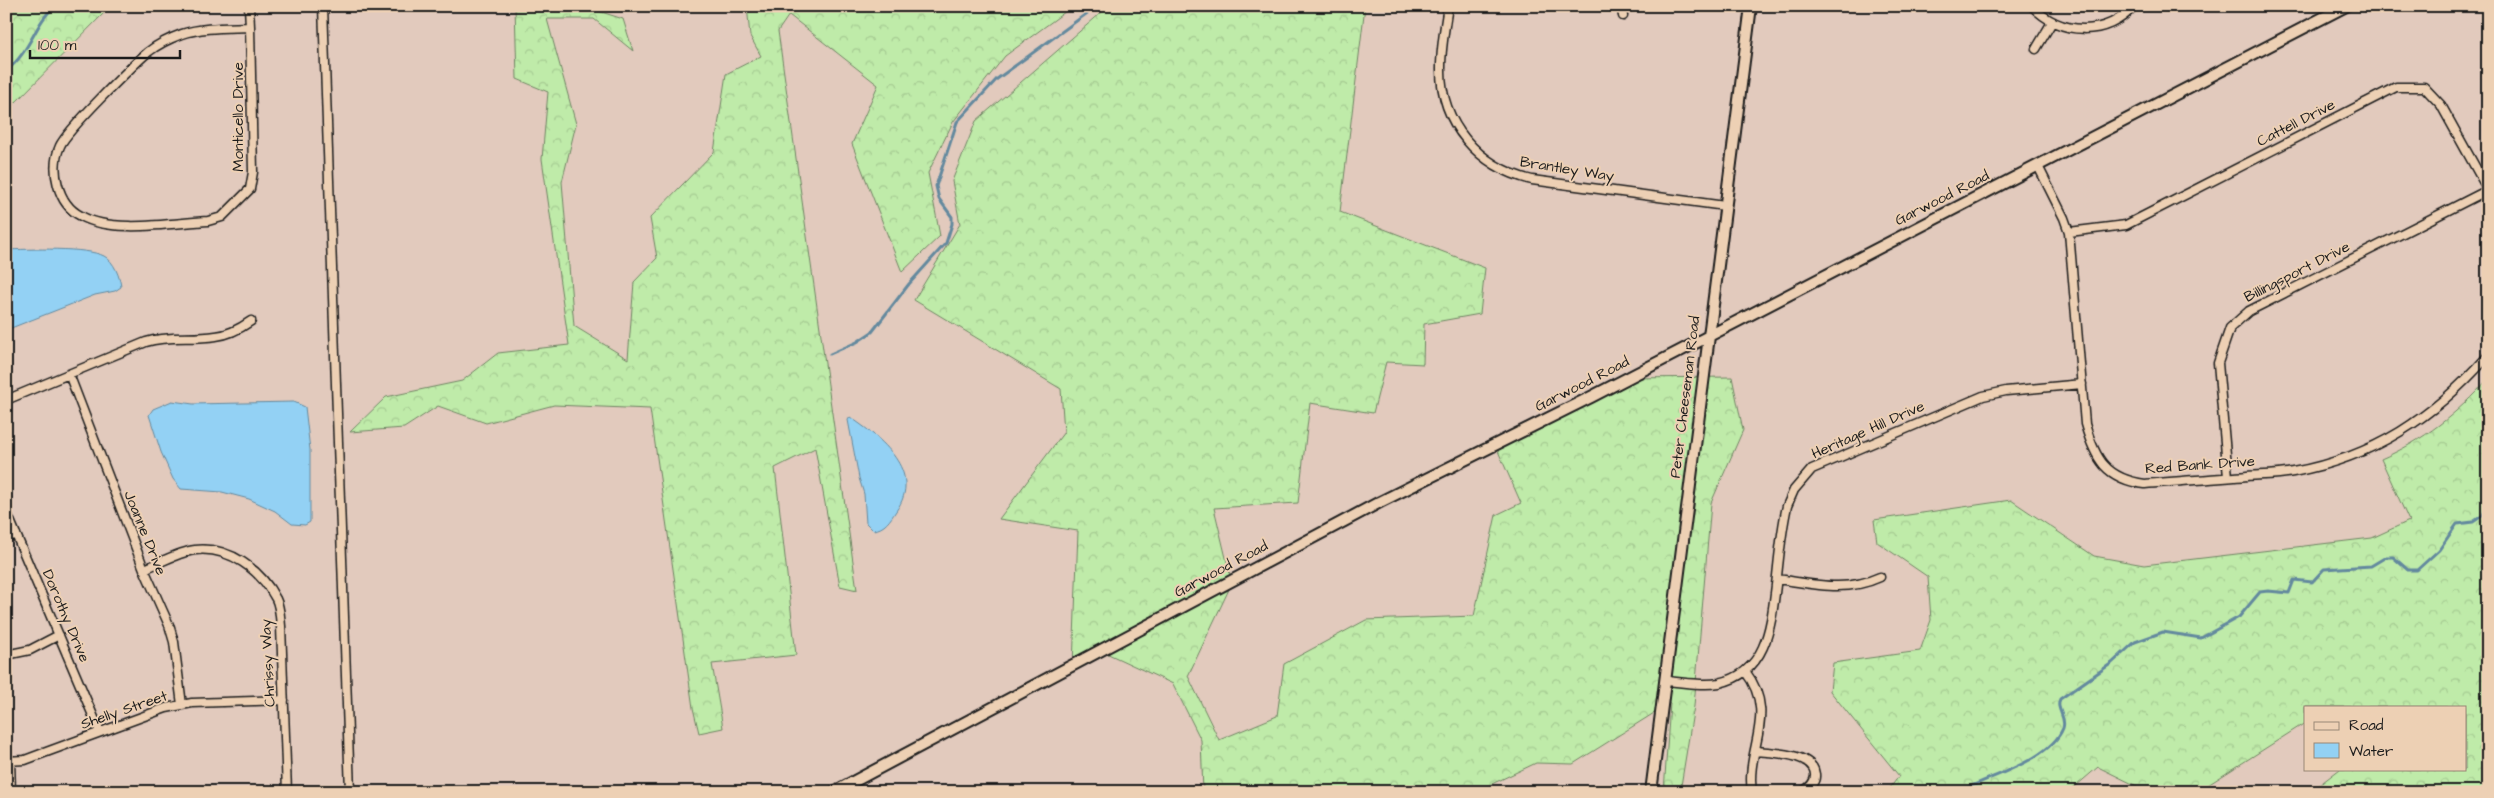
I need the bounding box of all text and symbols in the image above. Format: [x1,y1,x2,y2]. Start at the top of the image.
scale bar [30,28,180,60]
text: 100 m [38,35,77,56]
street label: Monticello Drive [228,62,249,172]
street label: Cattell Drive [2253,94,2339,152]
street label: Brantley Way [1518,151,1615,188]
street label: Garwood Road [1891,165,1993,231]
street label: Billingsport Drive [2241,236,2354,309]
street label: Peter Cheeseman Road [1665,314,1705,479]
street label: Garwood Road [1531,351,1633,417]
street label: Heritage Hill Drive [1808,396,1928,465]
street label: Red Bank Drive [2145,451,2255,479]
street label: Joanne Drive [119,488,171,578]
street label: Garwood Road [1170,535,1272,603]
street label: Dorothy Drive [36,566,95,666]
street label: Chrissy Way [255,619,282,707]
street label: Shelly Street [78,685,170,736]
legend [2304,706,2466,770]
text: Road [2349,715,2384,736]
text: Water [2349,741,2393,762]

